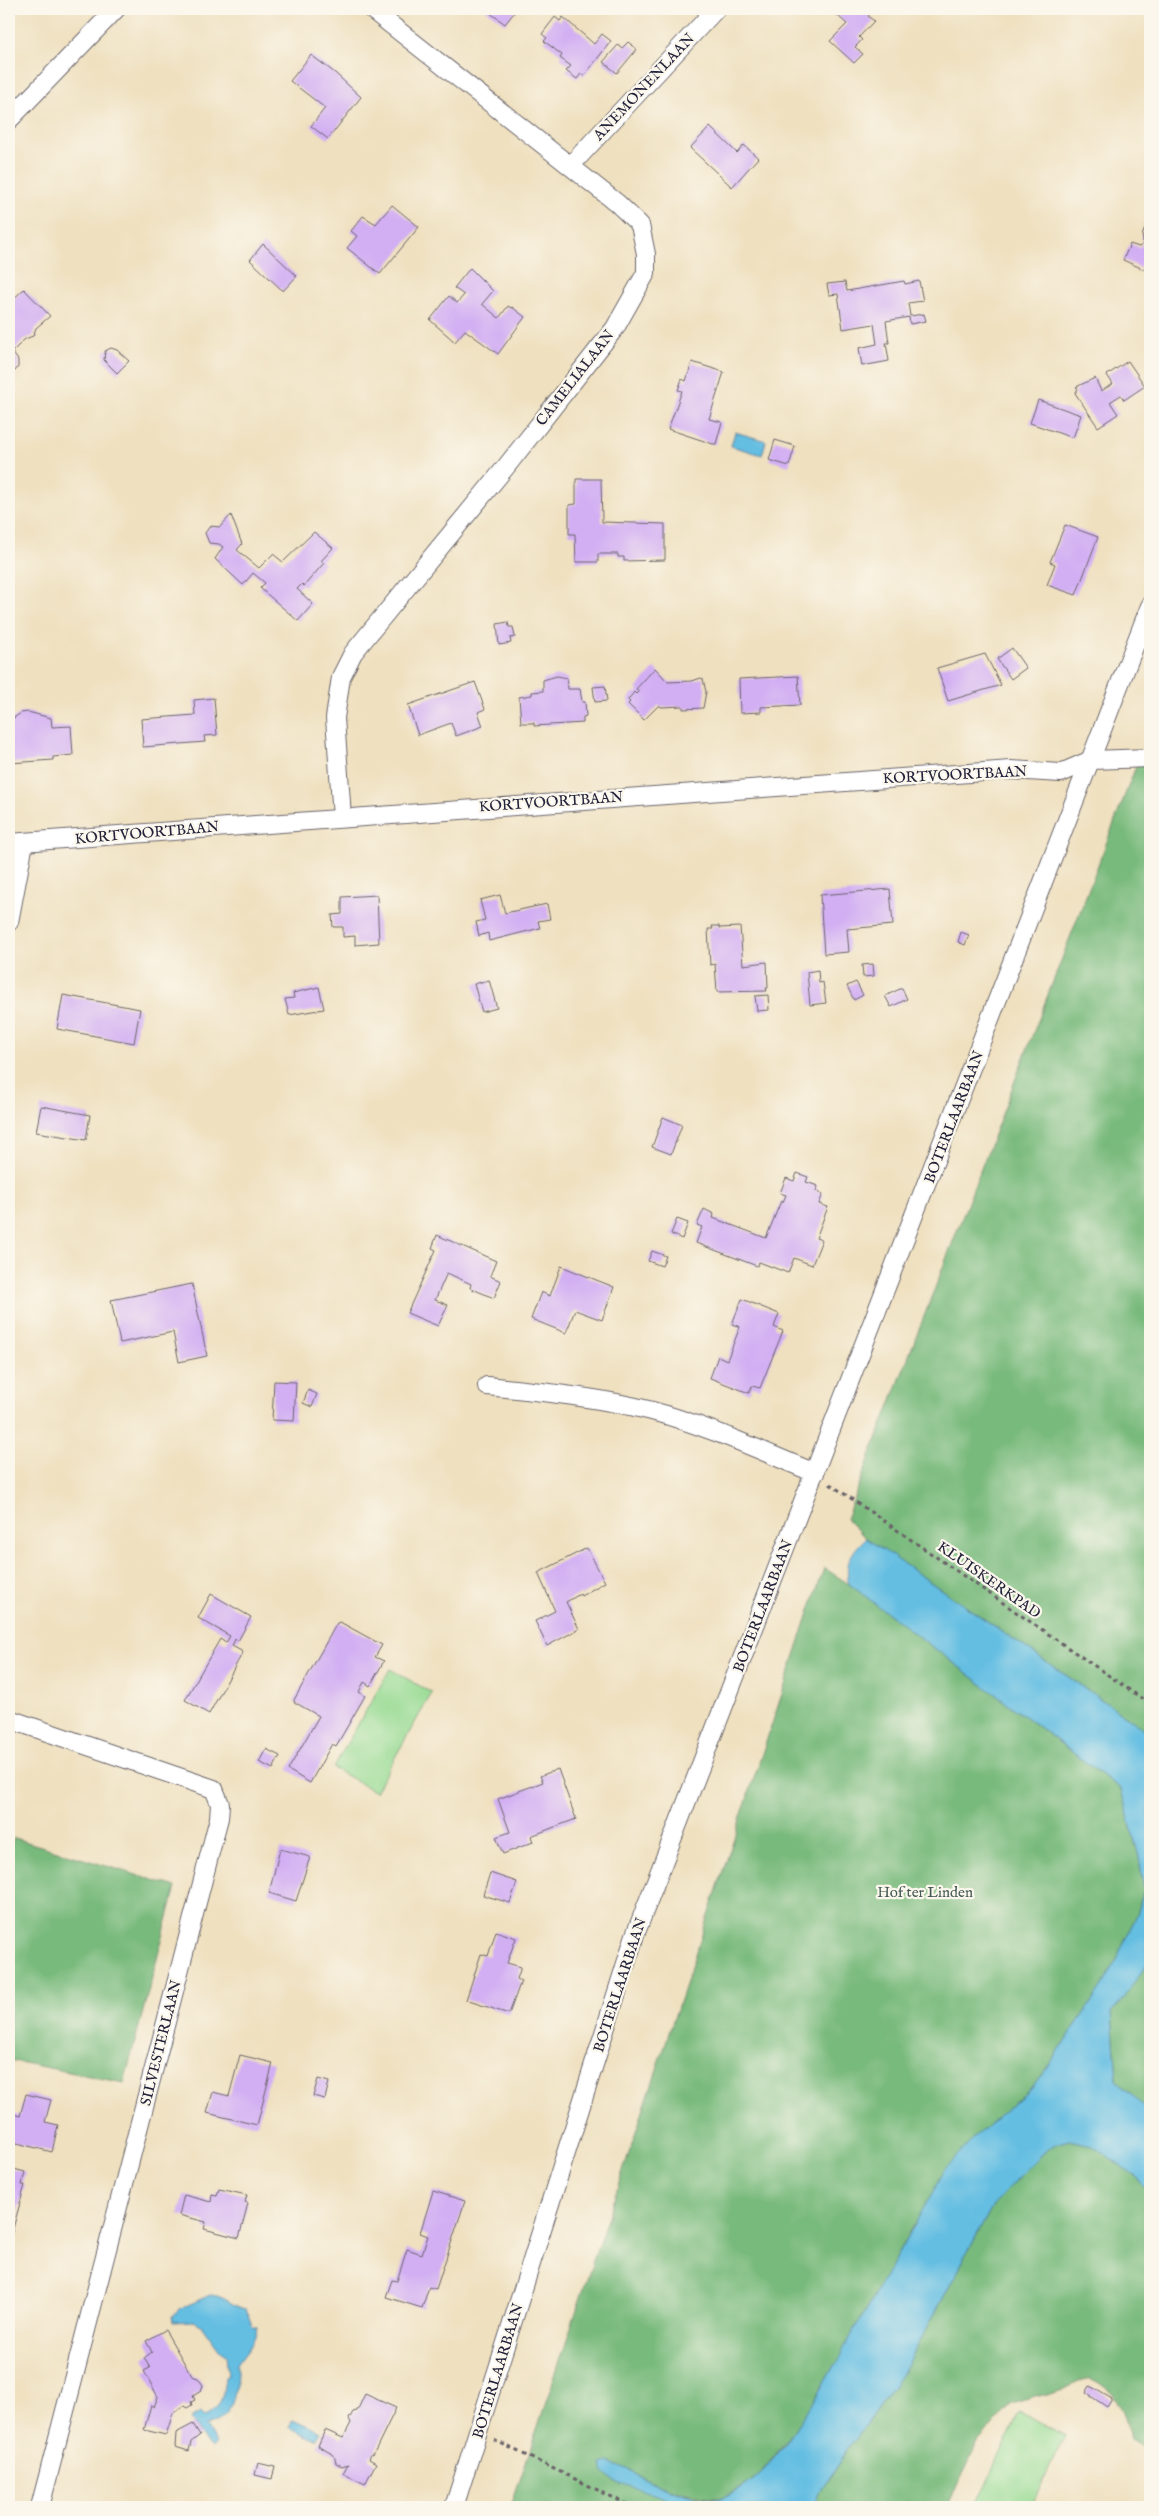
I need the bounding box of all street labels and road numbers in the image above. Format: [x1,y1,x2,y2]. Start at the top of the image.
street label: ANEMONENLAAN [589,29,699,145]
street label: CAMELIALAAN [532,326,618,430]
street label: KORTVOORTBAAN [882,762,1028,788]
street label: KORTVOORTBAAN [478,787,624,817]
street label: KORTVOORTBAAN [74,817,220,849]
street label: BOTERLAARBAAN [920,1048,988,1186]
street label: BOTERLAARBAAN [729,1537,797,1675]
street label: KLUISKERKPAD [934,1537,1044,1623]
street label: BOTERLAARBAAN [589,1915,651,2055]
street label: SILVESTERLAAN [136,1978,186,2108]
street label: BOTERLAARBAAN [468,2301,528,2441]

